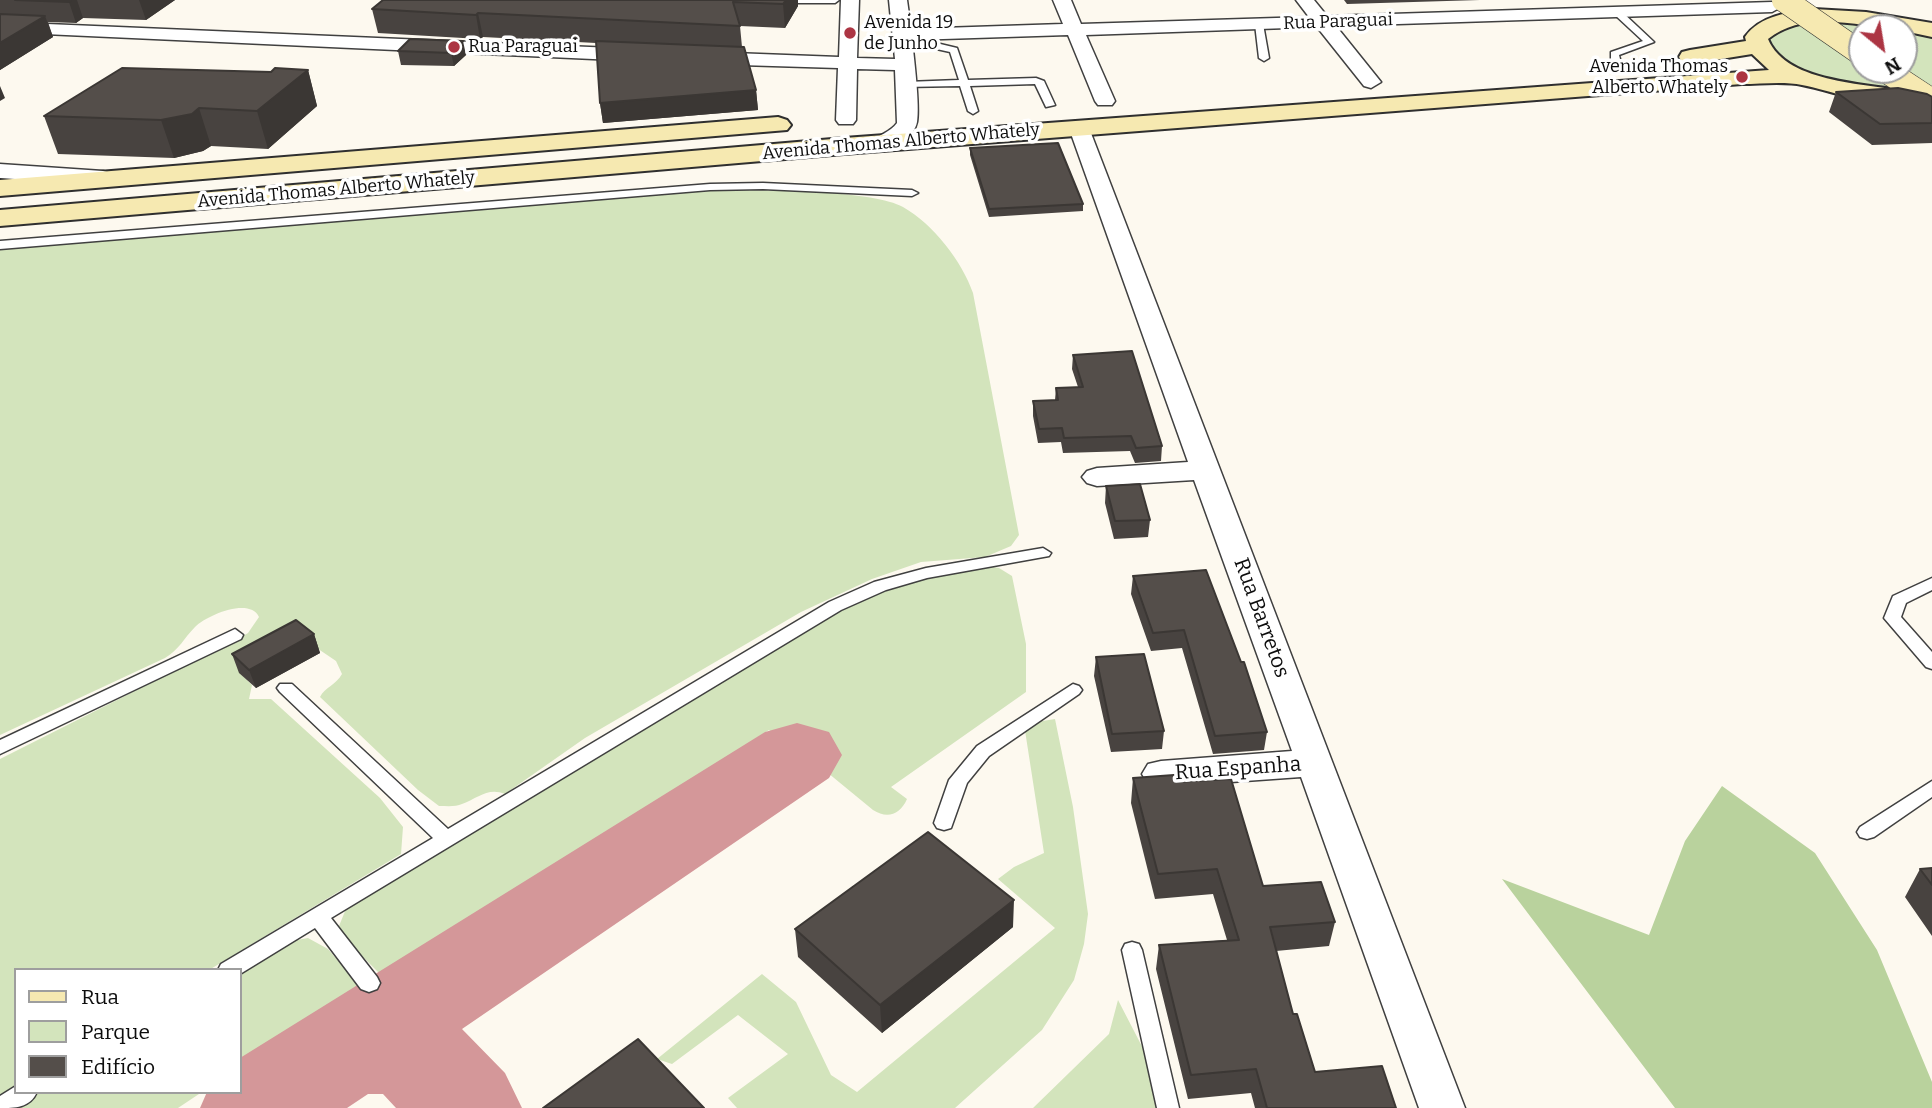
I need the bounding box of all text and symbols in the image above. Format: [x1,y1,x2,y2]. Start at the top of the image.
street label: Rua Paraguai [1283,9,1393,35]
place label: Avenida 19 de Junho [864,12,953,54]
north arrow [1848,14,1918,84]
marker: Avenida 19 de Junho [842,25,858,41]
place label: Rua Paraguai [468,36,578,58]
marker: Rua Paraguai [446,39,462,55]
text: N [1881,52,1905,80]
place label: Avenida Thomas Alberto Whately [1589,56,1728,98]
marker: Avenida Thomas Alberto Whately [1734,69,1750,85]
street label: Avenida Thomas Alberto Whately [761,119,1041,165]
street label: Avenida Thomas Alberto Whately [196,167,476,213]
street label: Rua Barretos [1228,555,1294,681]
street label: Rua Espanha [1174,752,1302,786]
legend [14,968,242,1094]
text: Rua [81,984,119,1010]
text: Parque [81,1019,150,1045]
text: Edifício [81,1054,155,1080]

